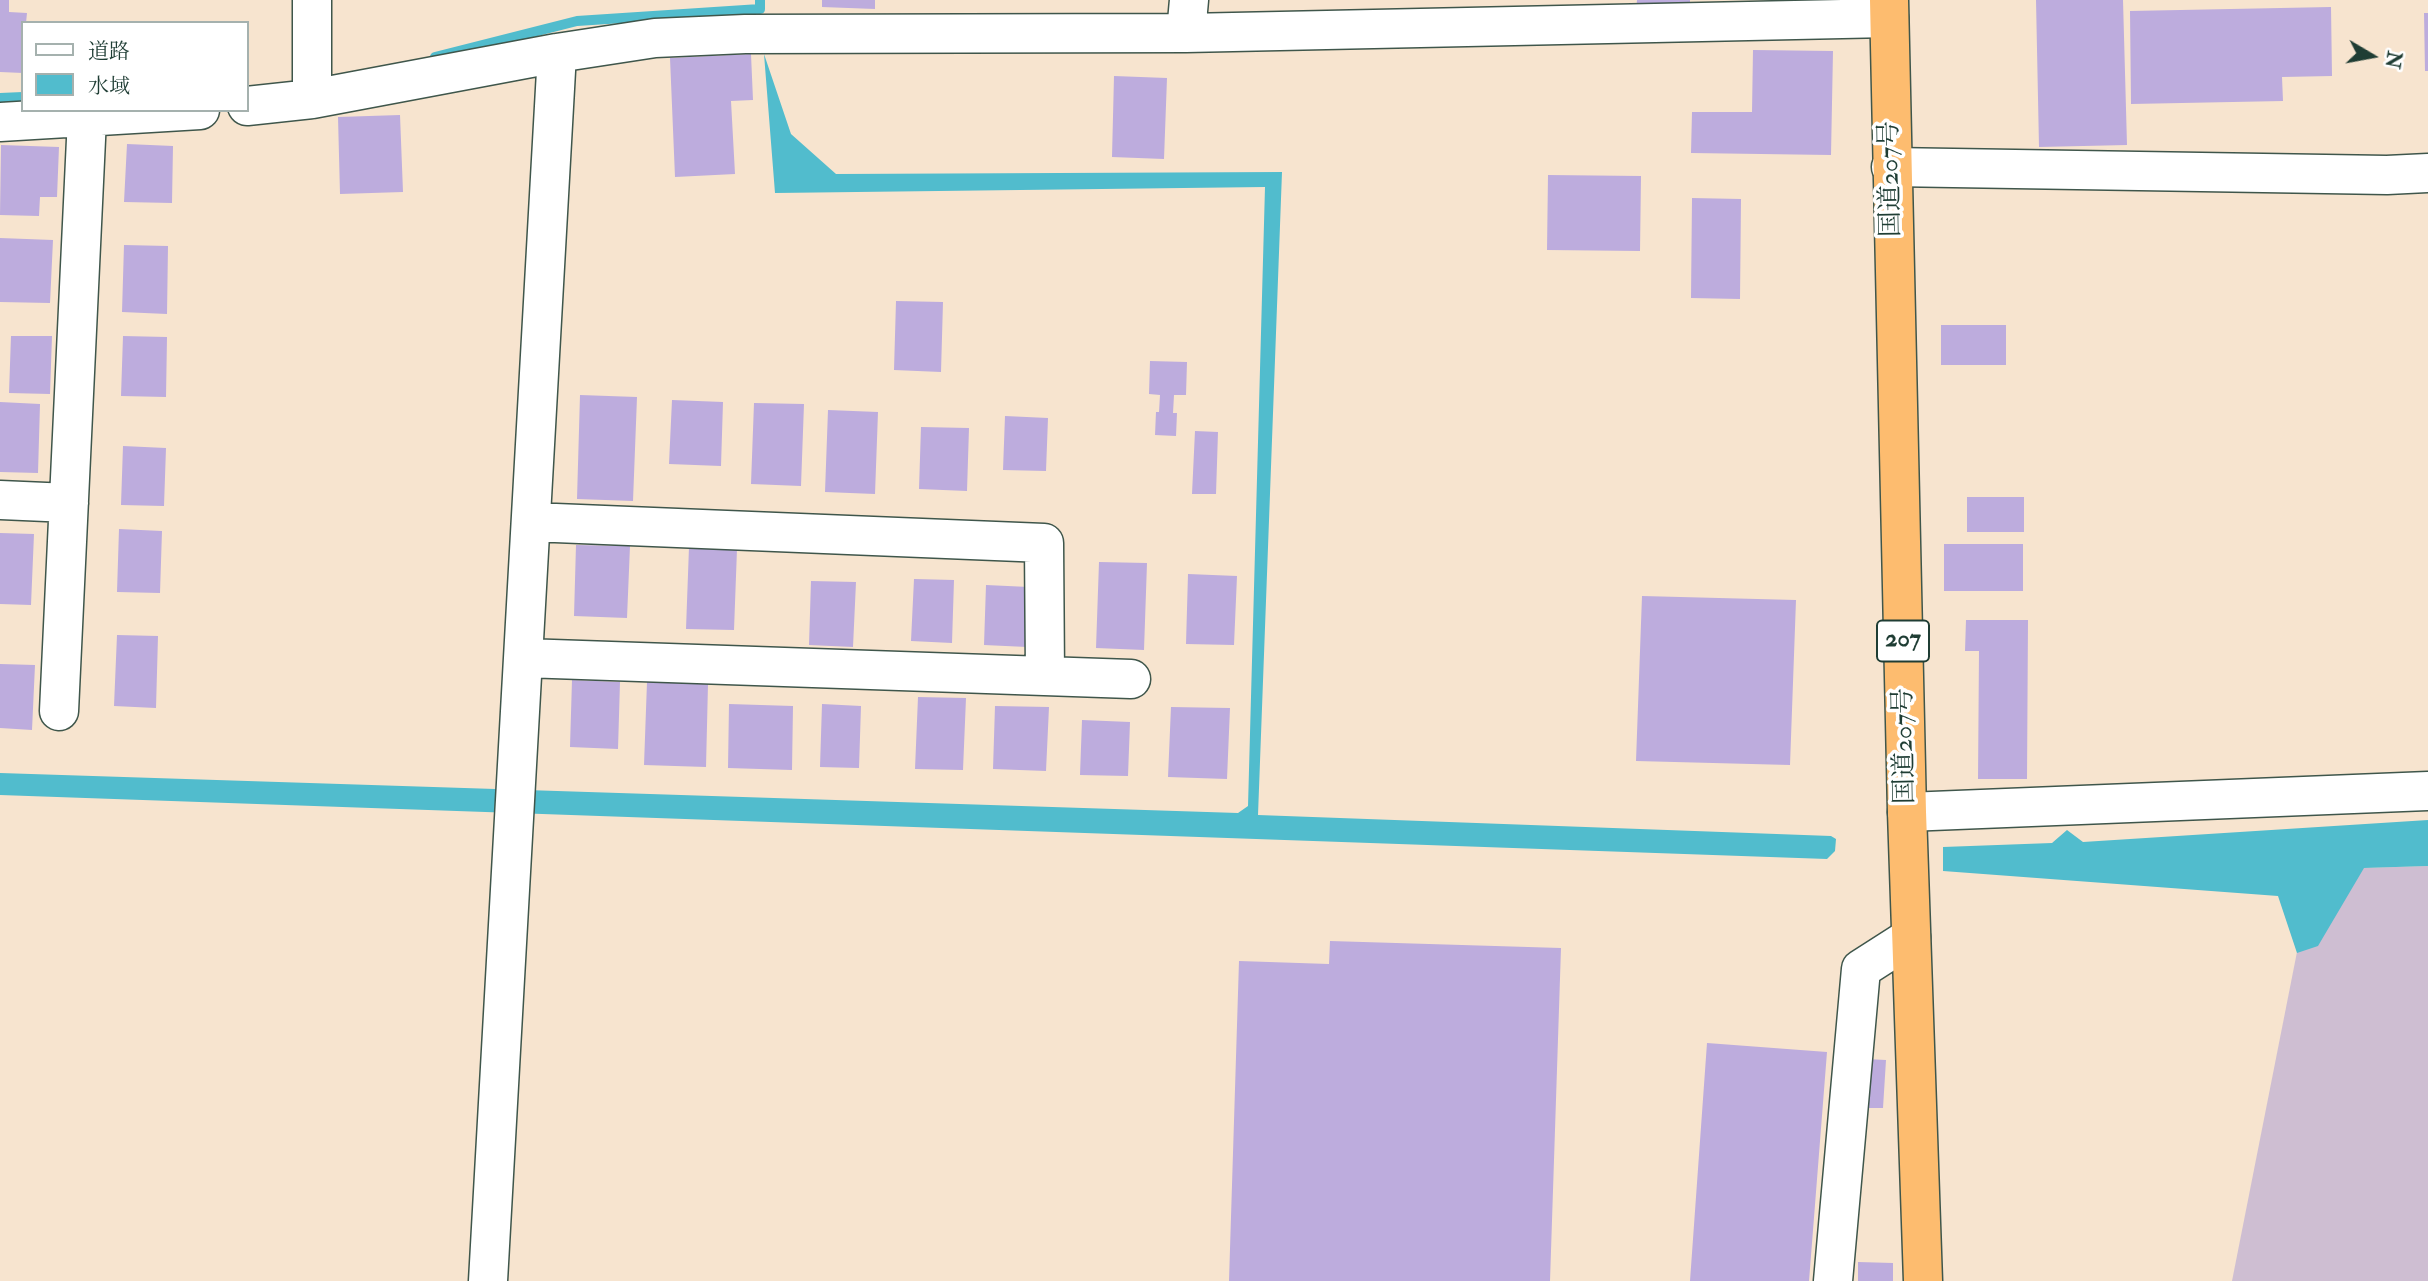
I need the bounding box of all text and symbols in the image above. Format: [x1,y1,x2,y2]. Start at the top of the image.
legend [21,21,248,112]
north arrow [2337,21,2407,91]
text: 道路 [88,38,130,65]
text: N [2379,49,2406,70]
text: 水域 [88,73,130,100]
street label: 国道207号 [1875,121,1909,237]
road number: 207 [1877,620,1929,662]
street label: 国道207号 [1889,688,1923,804]

